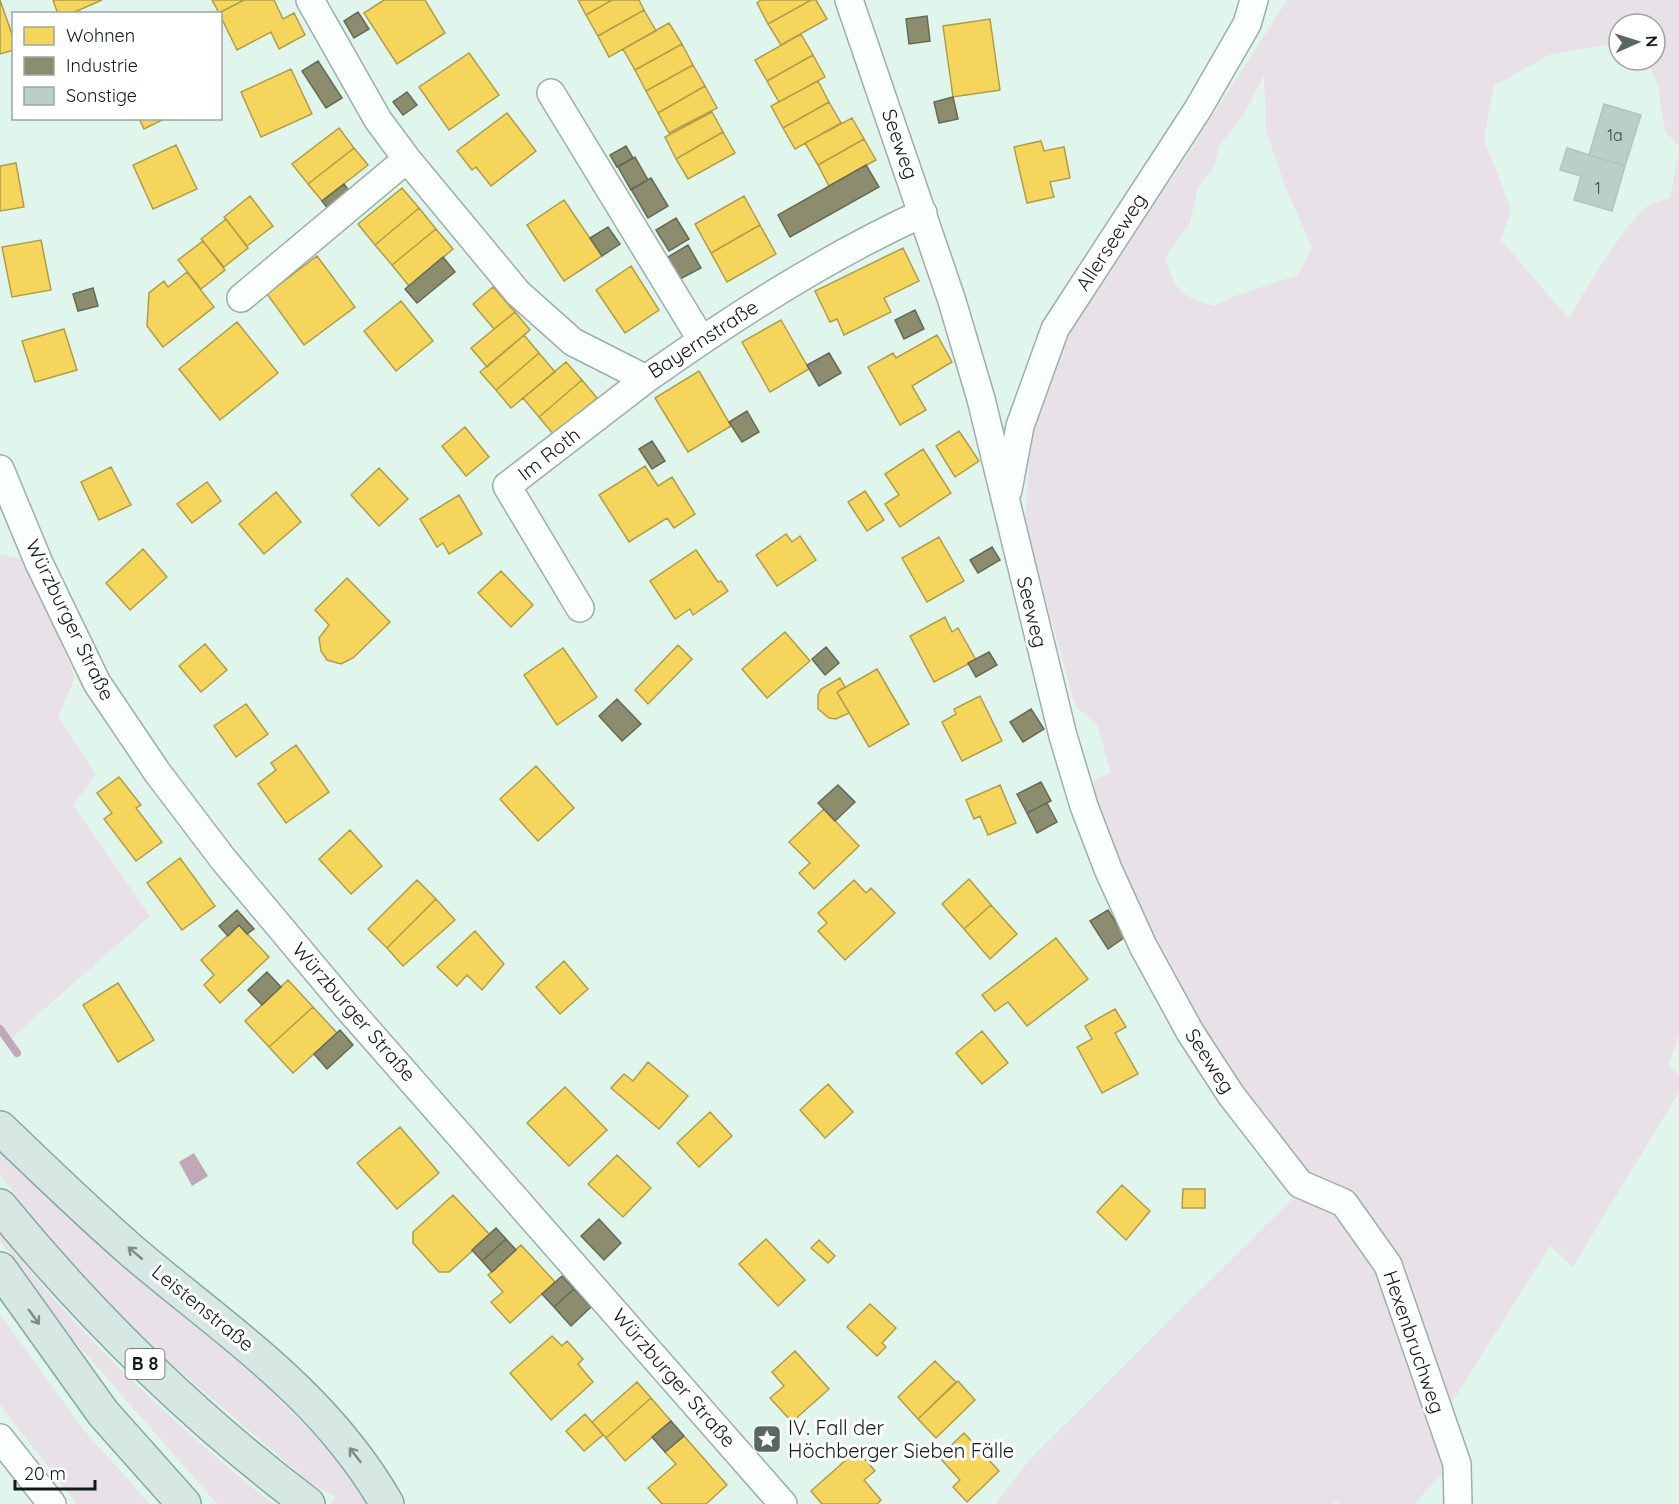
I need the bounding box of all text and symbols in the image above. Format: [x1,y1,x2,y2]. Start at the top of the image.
legend [12,12,222,120]
north arrow [1607,12,1667,72]
text: Wohnen [66,24,135,47]
text: N [1642,35,1662,48]
text: Industrie [66,54,138,77]
text: Sonstige [66,84,137,107]
street label: Seeweg [877,105,924,182]
house number: 1a [1607,125,1623,145]
house number: 1 [1595,178,1601,198]
street label: Allerseeweg [1070,188,1151,295]
street label: Bayernstraße [643,294,762,383]
street label: Im Roth [513,422,585,486]
street label: Würzburger Straße [21,535,120,704]
street label: Seeweg [1012,574,1053,650]
street label: Würzburger Straße [287,937,422,1086]
street label: Seeweg [1180,1023,1241,1098]
one-way arrow [128,1246,143,1260]
street label: Leistenstraße [147,1259,259,1356]
street label: Hexenbruchweg [1378,1267,1451,1417]
street label: Würzburger Straße [607,1303,742,1452]
one-way arrow [28,1308,40,1324]
road number: B 8 [126,1349,164,1379]
place label: IV. Fall der Höchberger Sieben Fälle [788,1415,1014,1463]
place icon: IV. Fall der Höchberger Sieben Fälle [751,1423,783,1455]
one-way arrow [349,1448,362,1464]
scale bar [15,1453,94,1491]
text: 20 m [24,1462,66,1485]

